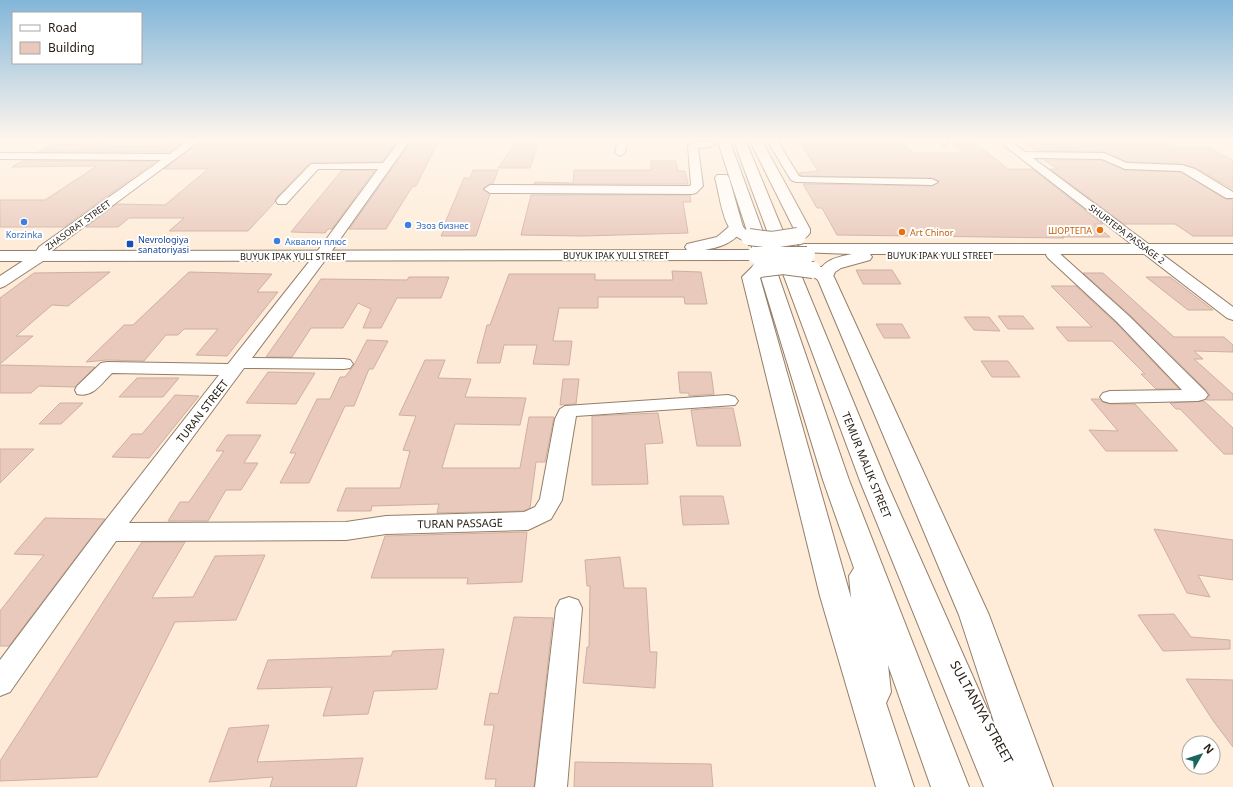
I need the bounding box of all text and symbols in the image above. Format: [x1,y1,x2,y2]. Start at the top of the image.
legend [12,12,142,64]
text: Road [48,19,77,36]
text: Building [48,39,95,56]
street label: ZHASORAT STREET [43,197,113,253]
street label: SHURTEPA PASSAGE 2 [1086,201,1168,267]
marker: Korzinka [19,217,29,227]
place label: Эзоз бизнес [416,219,469,232]
marker: Эзоз бизнес [403,220,413,230]
place label: ШОРТЕПА [1048,224,1092,237]
marker: ШОРТЕПА [1095,225,1105,235]
place label: Art Chinor [910,226,954,239]
marker: Art Chinor [897,227,907,237]
place label: Korzinka [6,228,42,241]
place label: Nevrologiya sanatoriyasi [138,233,189,256]
place label: Аквалон плюс [285,235,347,248]
marker: Аквалон плюс [272,236,282,246]
marker: Nevrologiya sanatoriyasi [125,239,135,249]
street label: BUYUK IPAK YULI STREET [563,249,669,262]
street label: BUYUK IPAK YULI STREET [887,249,993,262]
street label: BUYUK IPAK YULI STREET [240,250,346,263]
street label: TURAN STREET [173,376,231,446]
street label: TEMUR MALIK STREET [839,410,895,520]
street label: TURAN PASSAGE [417,515,503,531]
street label: SULTАNIYA STREET [946,657,1018,768]
north arrow [1181,735,1221,775]
text: N [1201,740,1218,757]

